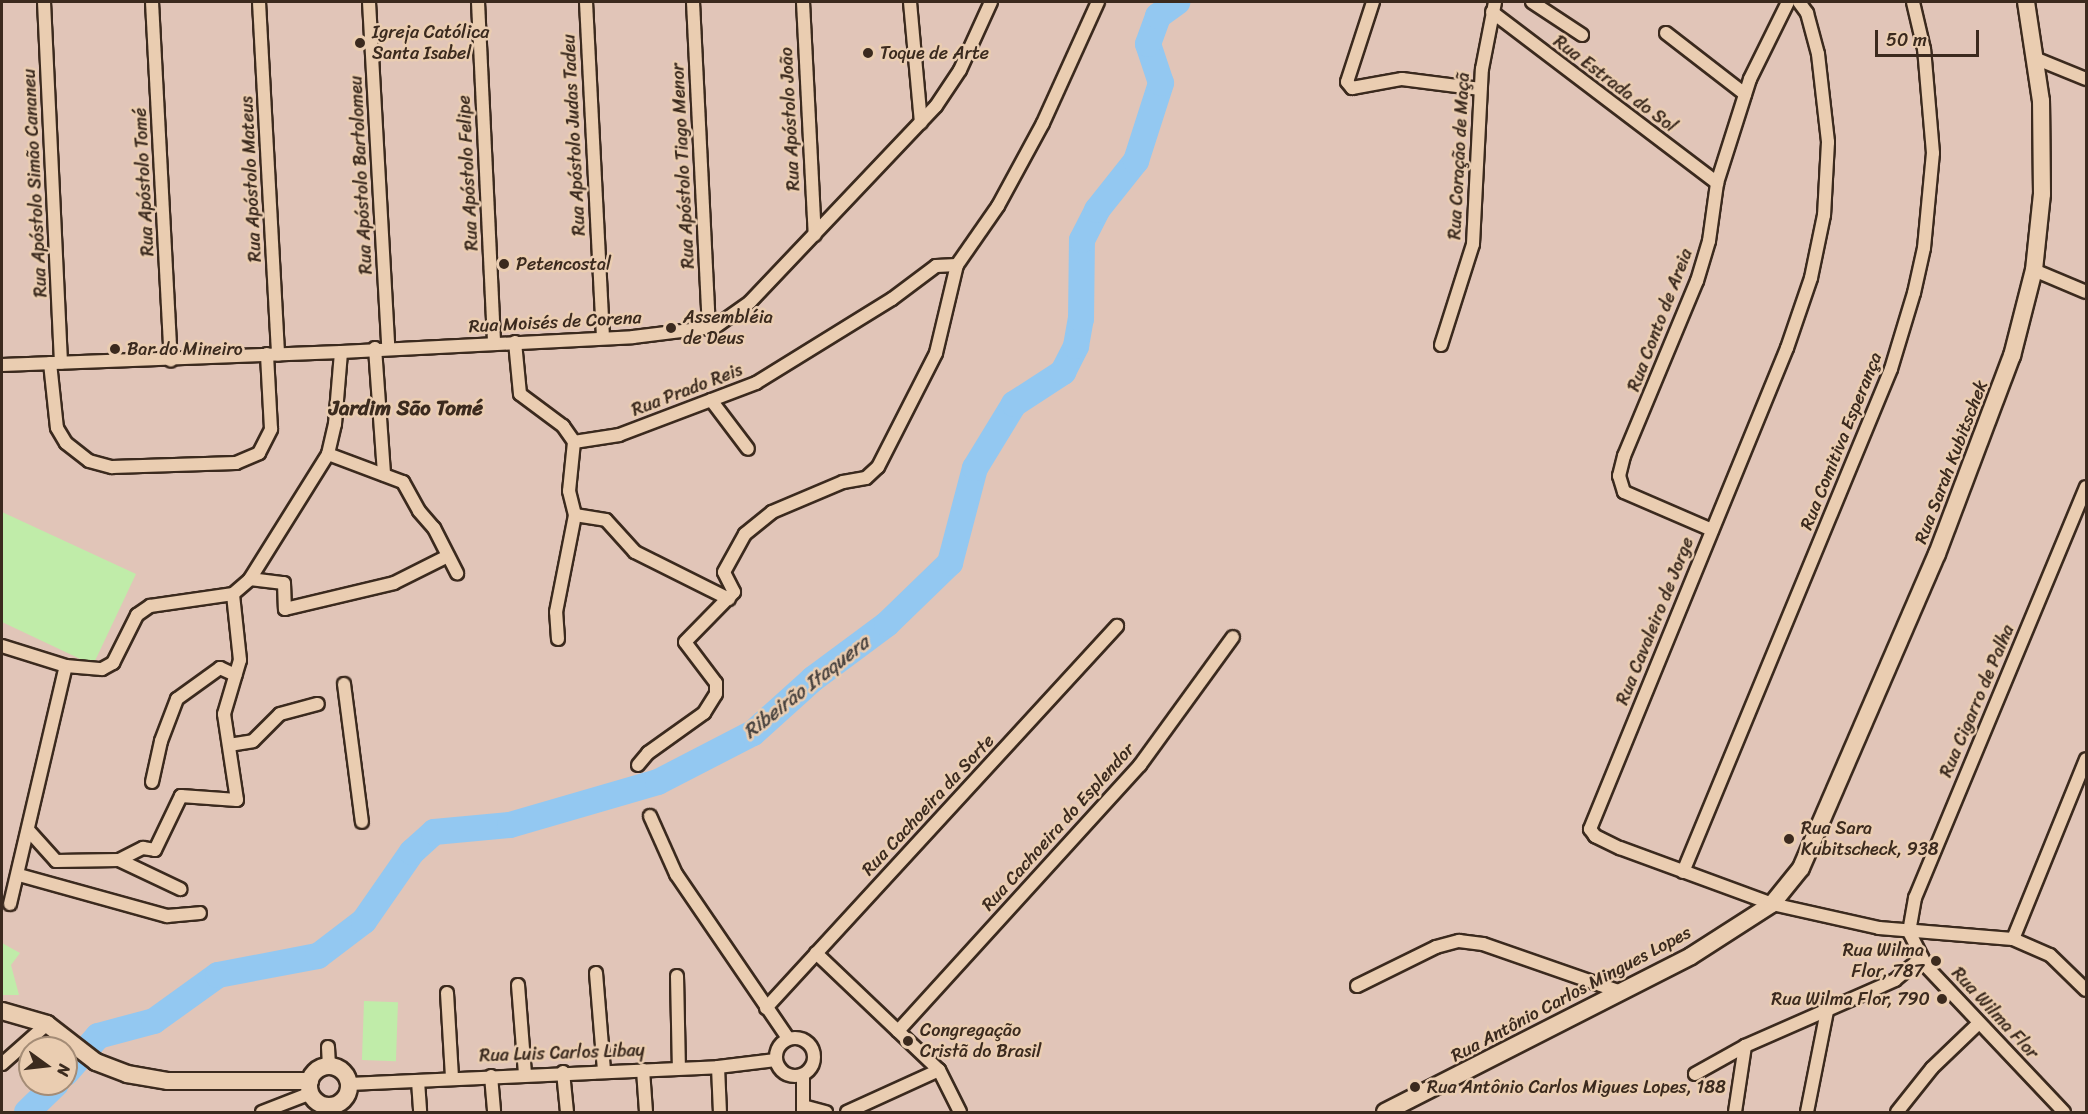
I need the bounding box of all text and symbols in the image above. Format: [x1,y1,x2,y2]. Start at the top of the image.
scale bar [1878,18,1982,56]
place label: Igreja Católica Santa Isabel [372,22,489,64]
text: 50 m [1886,24,1927,56]
street label: Rua Estrada do Sol [1549,31,1681,137]
street label: Rua Apóstolo Judas Tadeu [558,33,590,237]
marker: Igreja Católica Santa Isabel [353,36,367,50]
place label: Toque de Arte [880,42,989,64]
street label: Rua Apóstolo João [775,46,805,192]
marker: Toque de Arte [861,46,875,60]
street label: Rua Apóstolo Tiago Menor [667,63,699,269]
street label: Rua Apóstolo Simão Cananeu [18,68,52,298]
street label: Rua Coração de Maçã [1444,72,1474,240]
street label: Rua Apóstolo Bartolomeu [345,75,377,275]
street label: Rua Apóstolo Mateus [236,95,266,263]
street label: Rua Apóstolo Felipe [453,95,483,251]
street label: Rua Apóstolo Tomé [129,107,159,257]
street label: Rua Conto de Areia [1623,245,1697,395]
place label: Petencostal [516,253,611,275]
marker: Petencostal [497,257,511,271]
street label: Rua Moisés de Corena [468,307,642,337]
place label: Assembléia de Deus [683,307,773,350]
marker: Assembléia de Deus [664,321,678,335]
place label: Bar do Mineiro [127,338,243,360]
marker: Bar do Mineiro [108,342,122,356]
street label: Rua Comitiva Esperança [1795,349,1887,533]
street label: Rua Prado Reis [628,359,746,421]
street label: Rua Sarah Kubitschek [1910,378,1992,546]
district label: Jardim São Tomé [329,395,483,421]
street label: Rua Cavaleiro de Jorge [1612,534,1698,708]
street label: Rua Cigarro de Palha [1935,621,2019,781]
water label: Ribeirão Itaquera [738,630,874,744]
street label: Rua Cachoeira da Sorte [857,730,999,880]
street label: Rua Cachoeira do Esplendor [977,739,1139,915]
place label: Rua Sara Kubitscheck, 938 [1801,818,1939,860]
marker: Rua Sara Kubitscheck, 938 [1782,832,1796,846]
street label: Rua Antônio Carlos Mingues Lopes [1447,921,1695,1067]
place label: Rua Wilma Flor, 787 [1843,940,1924,982]
marker: Rua Wilma Flor, 787 [1929,954,1943,968]
street label: Rua Wilma Flor [1947,963,2043,1063]
place label: Rua Wilma Flor, 790 [1771,988,1930,1010]
marker: Rua Wilma Flor, 790 [1935,992,1949,1006]
place label: Congregação Cristã do Brasil [920,1020,1042,1062]
marker: Congregação Cristã do Brasil [901,1034,915,1048]
north arrow [18,1036,78,1096]
street label: Rua Luis Carlos Libay [479,1039,645,1067]
text: N [48,1061,79,1079]
place label: Rua Antônio Carlos Migues Lopes, 188 [1427,1076,1726,1098]
marker: Rua Antônio Carlos Migues Lopes, 188 [1408,1080,1422,1094]

